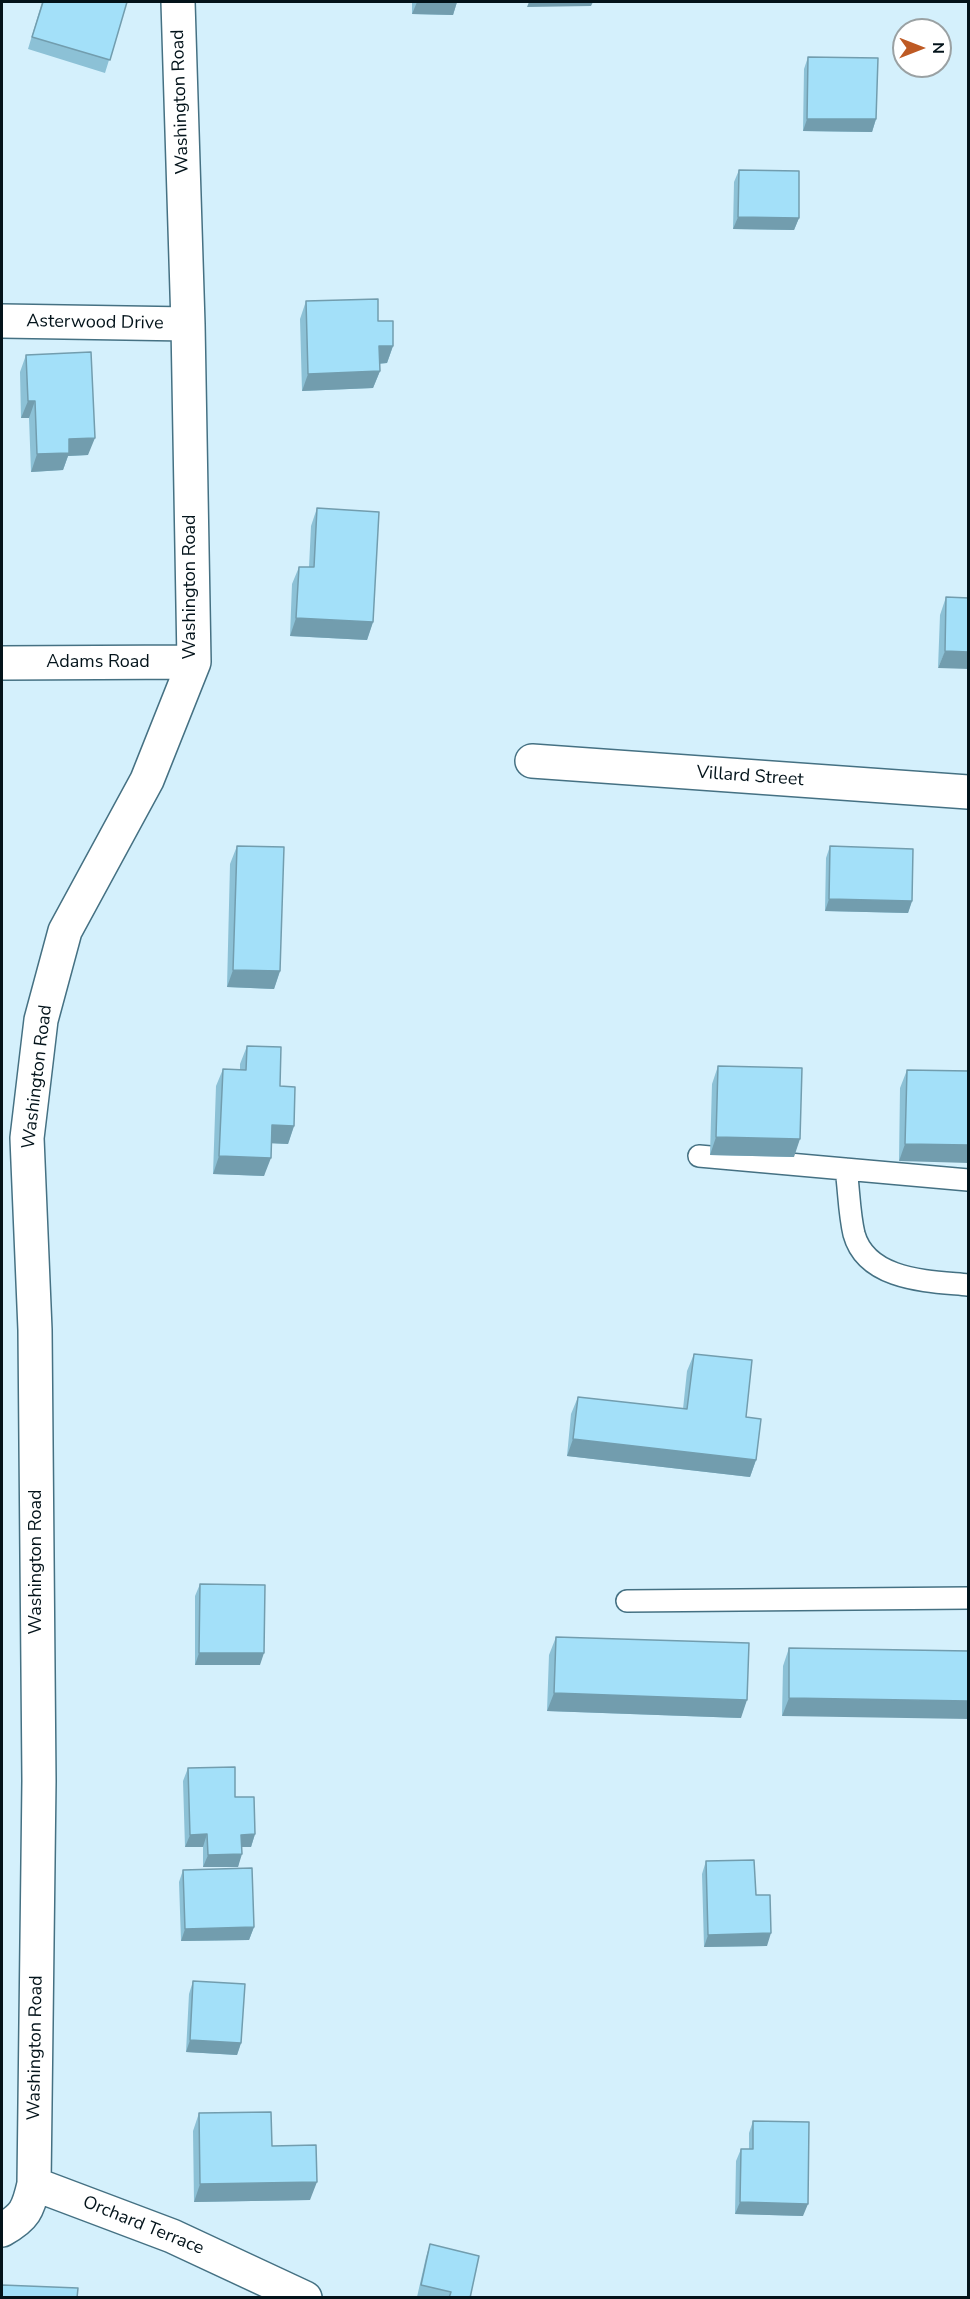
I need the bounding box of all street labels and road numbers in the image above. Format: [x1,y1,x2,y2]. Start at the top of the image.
street label: Washington Road [168,29,194,175]
street label: Asterwood Drive [26,311,164,335]
street label: Washington Road [180,514,202,660]
street label: Adams Road [46,652,150,674]
street label: Villard Street [696,762,804,792]
street label: Washington Road [18,1004,58,1150]
street label: Washington Road [26,1489,48,1635]
street label: Washington Road [24,1975,48,2121]
street label: Orchard Terrace [79,2192,207,2260]

